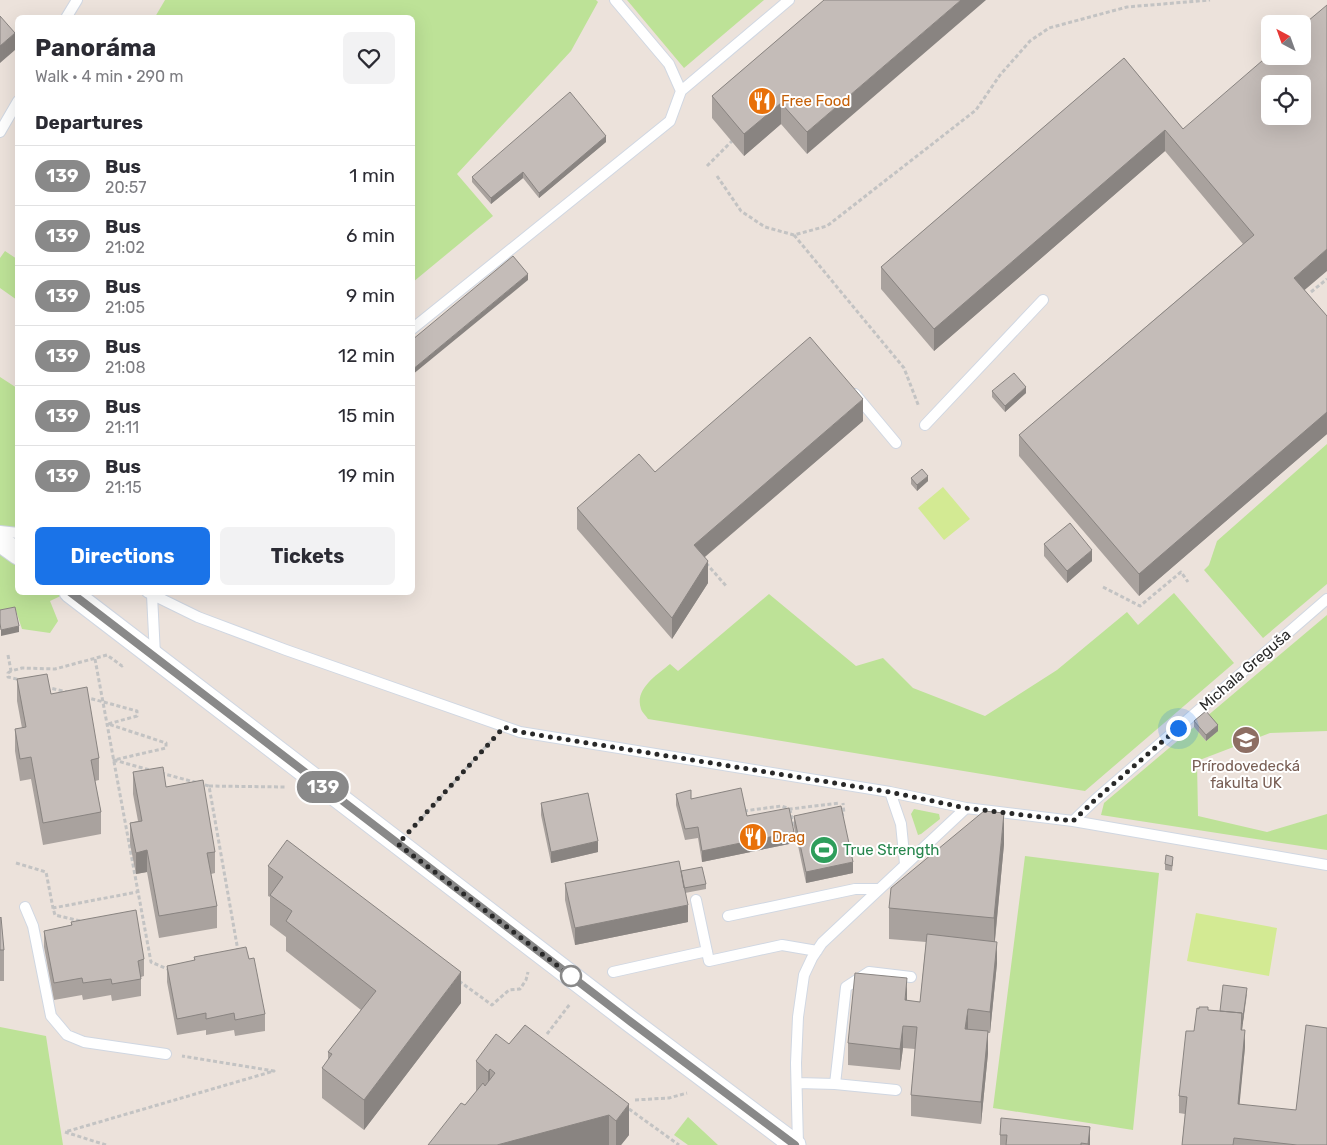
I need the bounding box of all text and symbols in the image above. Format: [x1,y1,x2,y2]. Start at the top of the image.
north arrow [1261,15,1311,65]
map controls [1261,15,1311,125]
button: heart [343,32,395,84]
text: Panoráma [35,34,156,62]
text: Walk · 4 min · 290 m [35,67,183,86]
button: locate [1261,75,1311,125]
restaurant icon: Free Food [747,86,777,116]
place label: Free Food [781,92,850,110]
text: Departures [35,111,143,134]
text: Bus [105,155,141,178]
text: 1 min [349,164,395,187]
text: 139 [46,165,79,187]
text: 20:57 [105,178,146,197]
text: Bus [105,215,141,238]
text: 6 min [346,224,395,247]
text: 139 [46,225,79,247]
text: 21:02 [105,238,145,257]
text: Bus [105,275,141,298]
text: 9 min [346,284,395,307]
text: 139 [46,285,79,307]
text: 21:05 [105,298,145,317]
text: Bus [105,335,141,358]
text: 12 min [338,344,395,367]
text: 139 [46,345,79,367]
text: 21:08 [105,358,146,377]
text: Bus [105,395,141,418]
text: 15 min [338,404,395,427]
text: 139 [46,405,79,427]
text: 21:11 [105,418,139,437]
text: Bus [105,455,141,478]
text: 19 min [338,464,395,487]
text: 139 [46,465,79,487]
text: 21:15 [105,478,142,497]
button: Directions [35,527,210,585]
button: Tickets [220,527,395,585]
street label: Michala Greguša [1196,626,1294,714]
your location [1166,716,1191,741]
school or university icon: Prírodovedecká fakulta UK [1231,725,1261,755]
place label: Prírodovedecká fakulta UK [1192,757,1300,792]
line badge: 139 [294,771,352,803]
text: 139 [307,776,339,798]
restaurant icon: Drag [738,822,768,852]
place label: Drag [772,828,805,846]
sports icon: True Strength [809,835,839,865]
place label: True Strength [843,841,939,859]
unlabelled marker [560,965,582,987]

